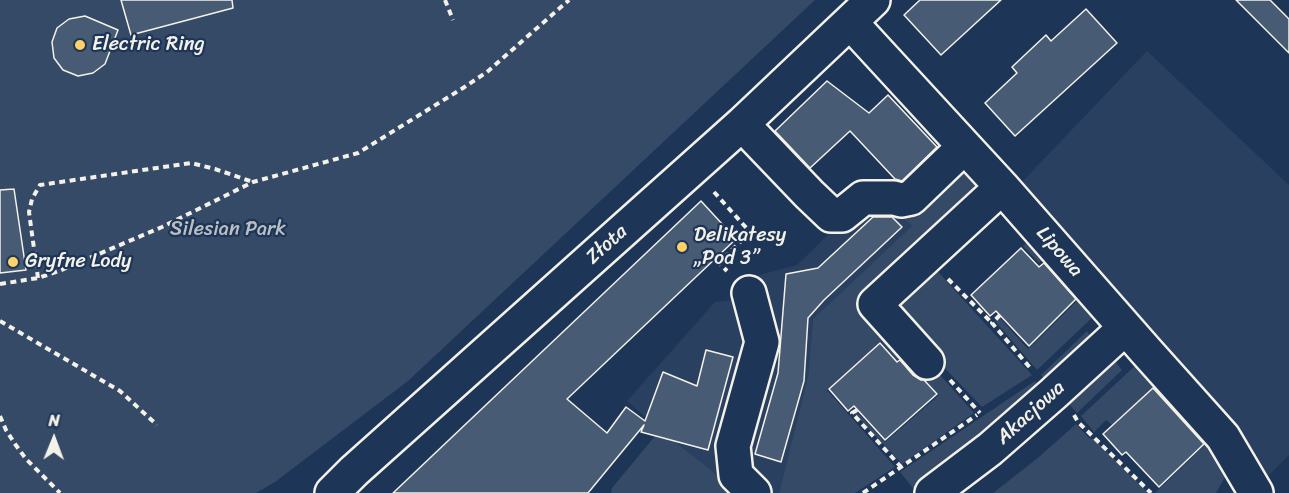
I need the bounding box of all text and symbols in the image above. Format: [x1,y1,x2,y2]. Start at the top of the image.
place label: Electric Ring [92,33,205,57]
marker: Electric Ring [73,38,87,52]
park label: Silesian Park [170,218,286,242]
street label: Złota [581,220,633,270]
street label: Lipowa [1030,222,1088,282]
place label: Delikatesy „Pod 3” [694,224,786,271]
marker: Delikatesy „Pod 3” [675,240,689,254]
place label: Gryfne Lody [25,250,131,274]
marker: Gryfne Lody [6,255,20,269]
street label: Akacjowa [992,376,1070,450]
text: N [49,406,60,435]
north arrow [24,409,84,469]

